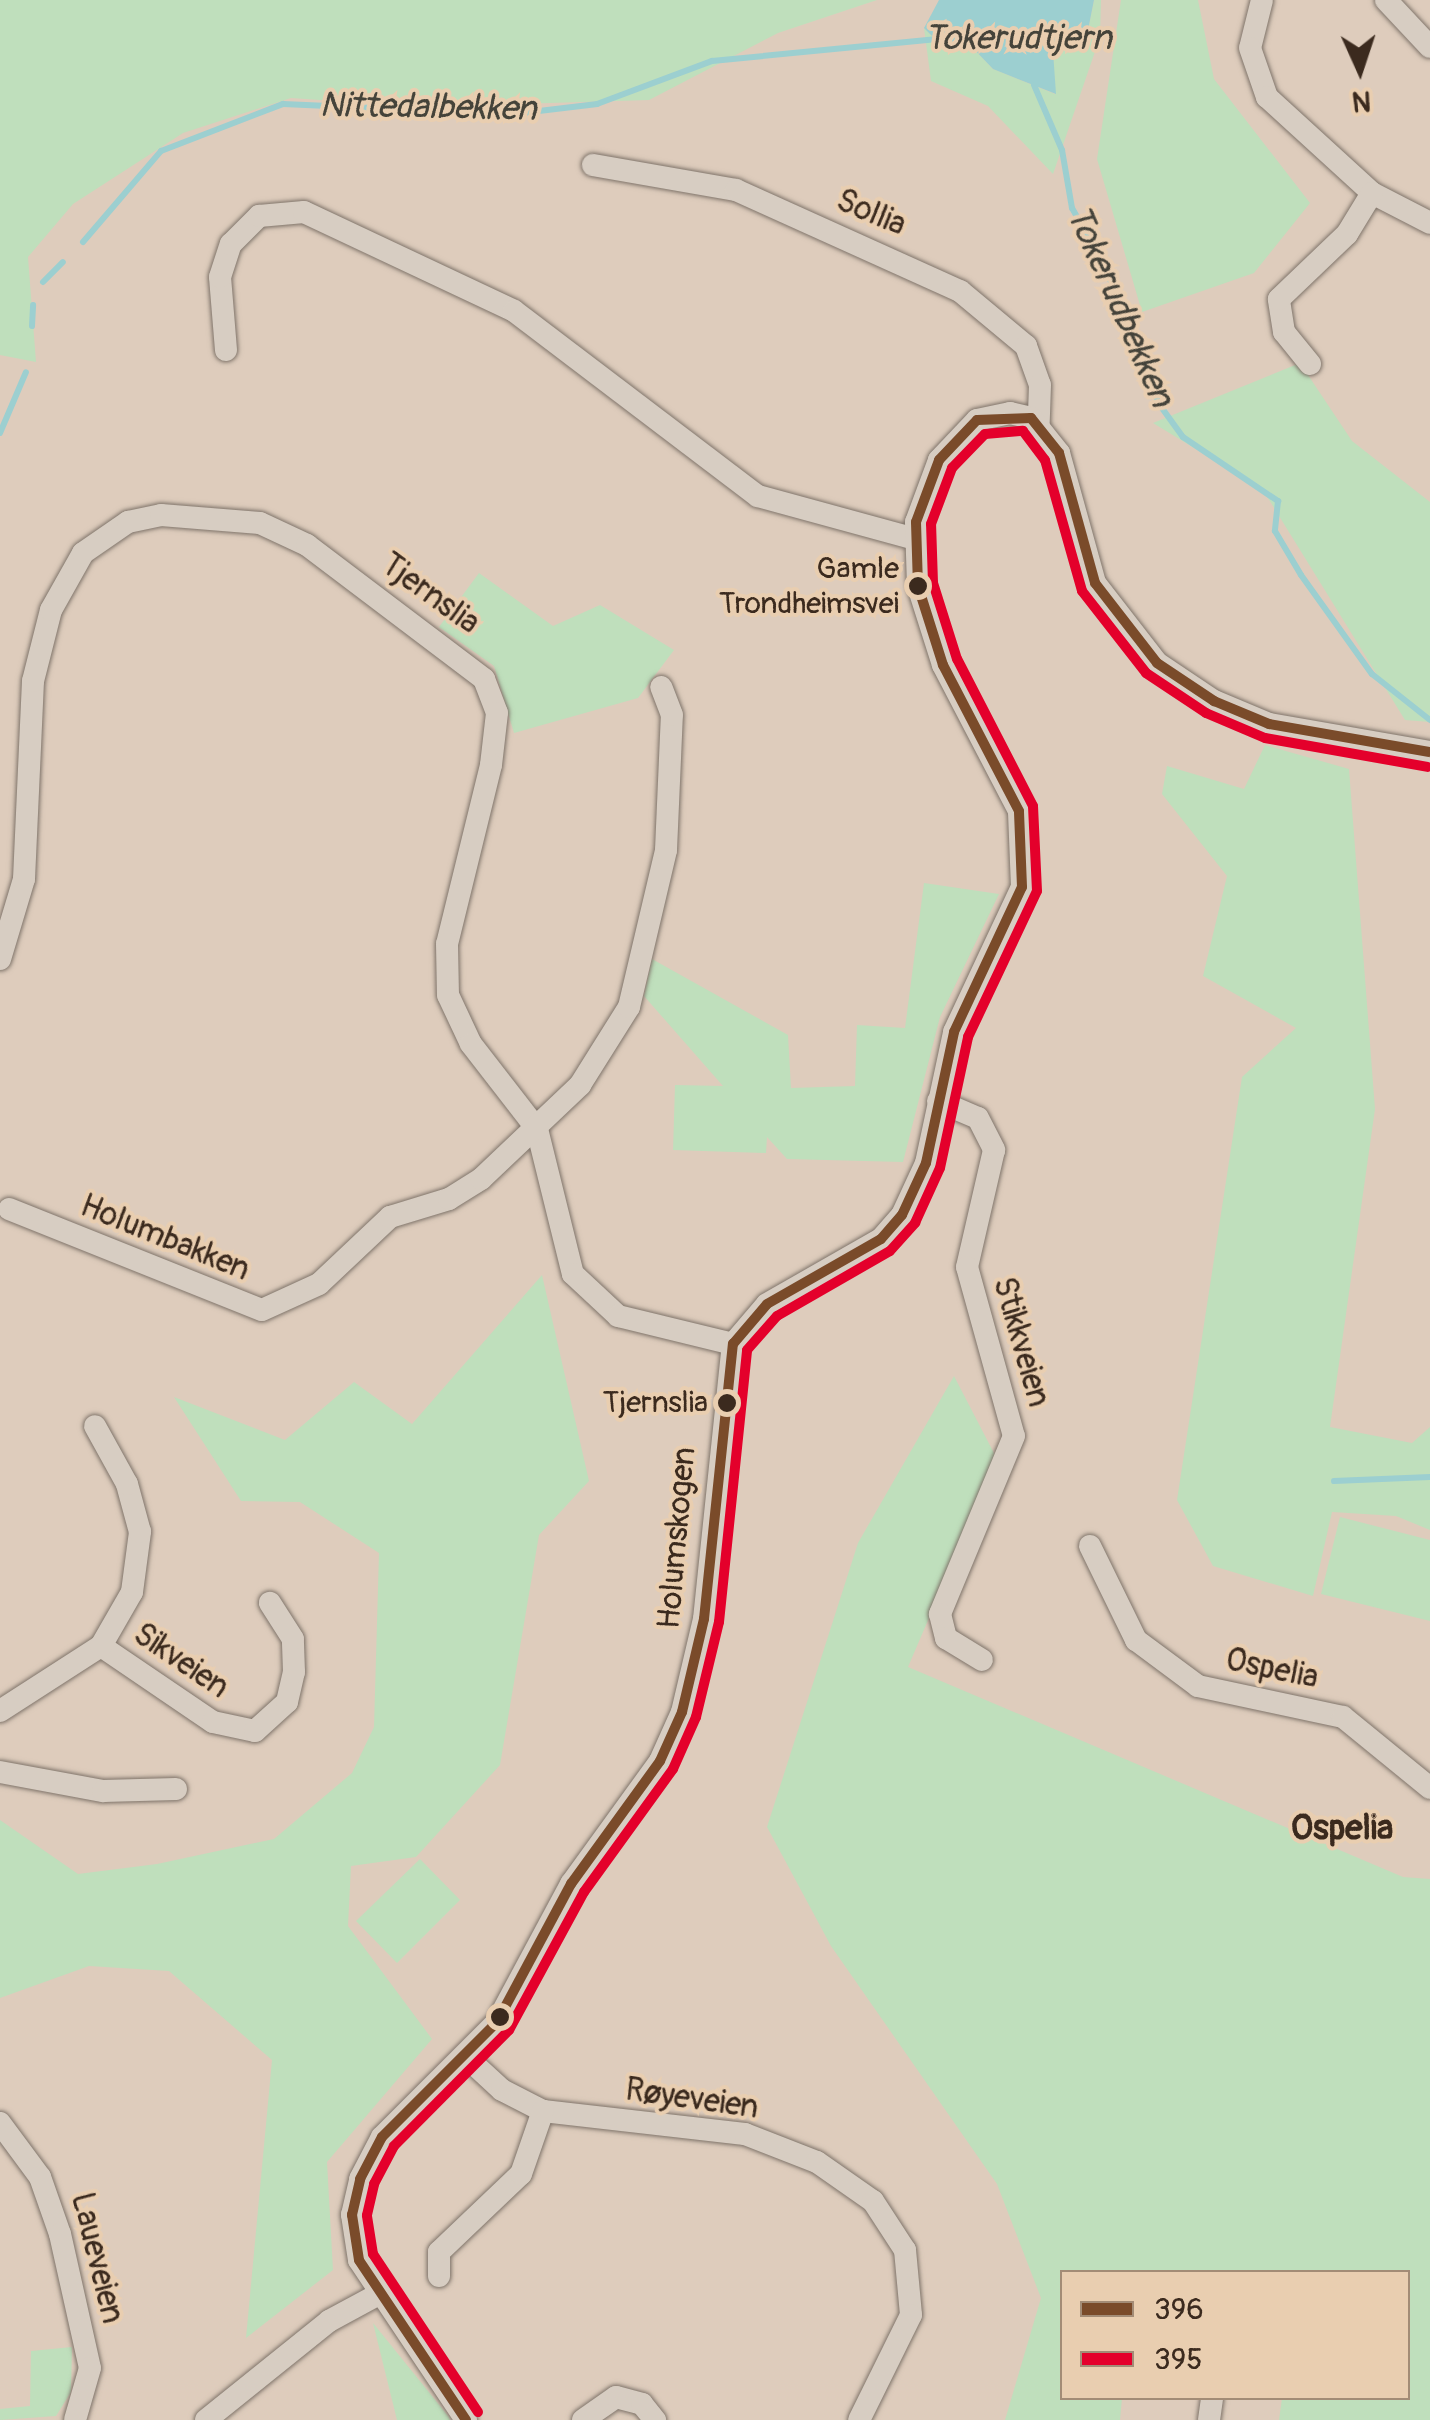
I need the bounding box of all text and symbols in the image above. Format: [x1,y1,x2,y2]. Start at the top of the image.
water label: Tokerudtjern [924,17,1112,59]
north arrow [1310,20,1410,120]
text: N [1351,82,1372,118]
water label: Nittedalbekken [319,84,537,130]
street label: Sollia [831,181,911,245]
water label: Tokerudbekken [1057,199,1183,413]
street label: Tjernslia [373,545,487,643]
place label: Gamle Trondheimsvei [719,551,899,622]
marker: Gamle Trondheimsvei [908,576,928,596]
street label: Holumbakken [75,1187,255,1289]
street label: Stikkveien [984,1273,1058,1411]
place label: Tjernslia [603,1385,708,1421]
marker: Tjernslia [717,1393,737,1413]
street label: Holumskogen [650,1446,704,1630]
street label: Sikveien [126,1615,236,1707]
street label: Ospelia [1222,1640,1322,1698]
district label: Ospelia [1291,1807,1393,1849]
unlabelled marker [490,2007,510,2027]
street label: Røyeveien [623,2071,761,2127]
street label: Laueveien [62,2189,132,2327]
legend [1060,2270,1410,2400]
text: 396 [1154,2291,1204,2328]
text: 395 [1154,2341,1202,2378]

